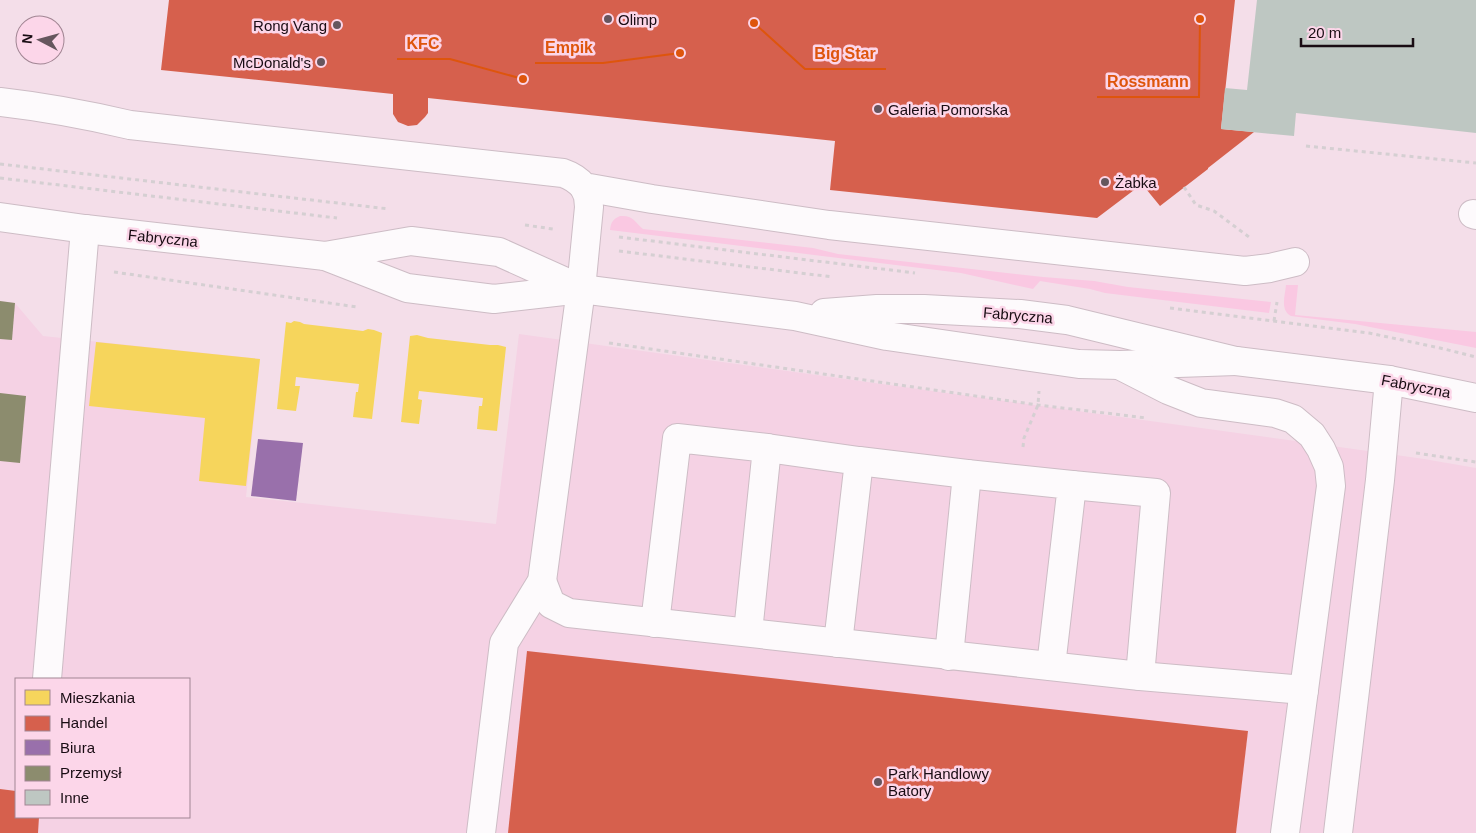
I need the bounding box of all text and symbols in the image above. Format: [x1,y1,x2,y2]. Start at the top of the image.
place label: Olimp [618,11,657,28]
marker: Olimp [602,13,614,25]
north arrow [15,15,65,65]
scale bar [1301,15,1414,47]
place label: Rong Vang [253,17,327,34]
marker: Rong Vang [331,19,343,31]
text: 20 m [1308,24,1341,41]
callout: KFC [397,28,450,59]
callout: Empik [535,32,603,63]
text: N [19,33,36,45]
text: KFC [407,35,440,52]
callout: Big Star [805,38,886,69]
text: Empik [545,39,593,56]
text: Big Star [814,45,876,62]
place label: McDonald's [233,54,311,71]
marker: McDonald's [315,56,327,68]
callout: Rossmann [1097,66,1199,97]
text: Rossmann [1107,73,1189,90]
place label: Galeria Pomorska [888,101,1009,118]
marker: Galeria Pomorska [872,103,884,115]
place label: Żabka [1115,174,1157,191]
marker: Żabka [1099,176,1111,188]
street label: Fabryczna [127,226,199,250]
street label: Fabryczna [982,303,1054,327]
street label: Fabryczna [1380,371,1453,401]
legend [15,678,190,818]
text: Mieszkania [60,689,136,706]
text: Handel [60,714,108,731]
text: Biura [60,739,96,756]
text: Przemysł [60,764,122,781]
place label: Park Handlowy Batory [888,765,989,799]
marker: Park Handlowy Batory [872,776,884,788]
text: Inne [60,789,89,806]

